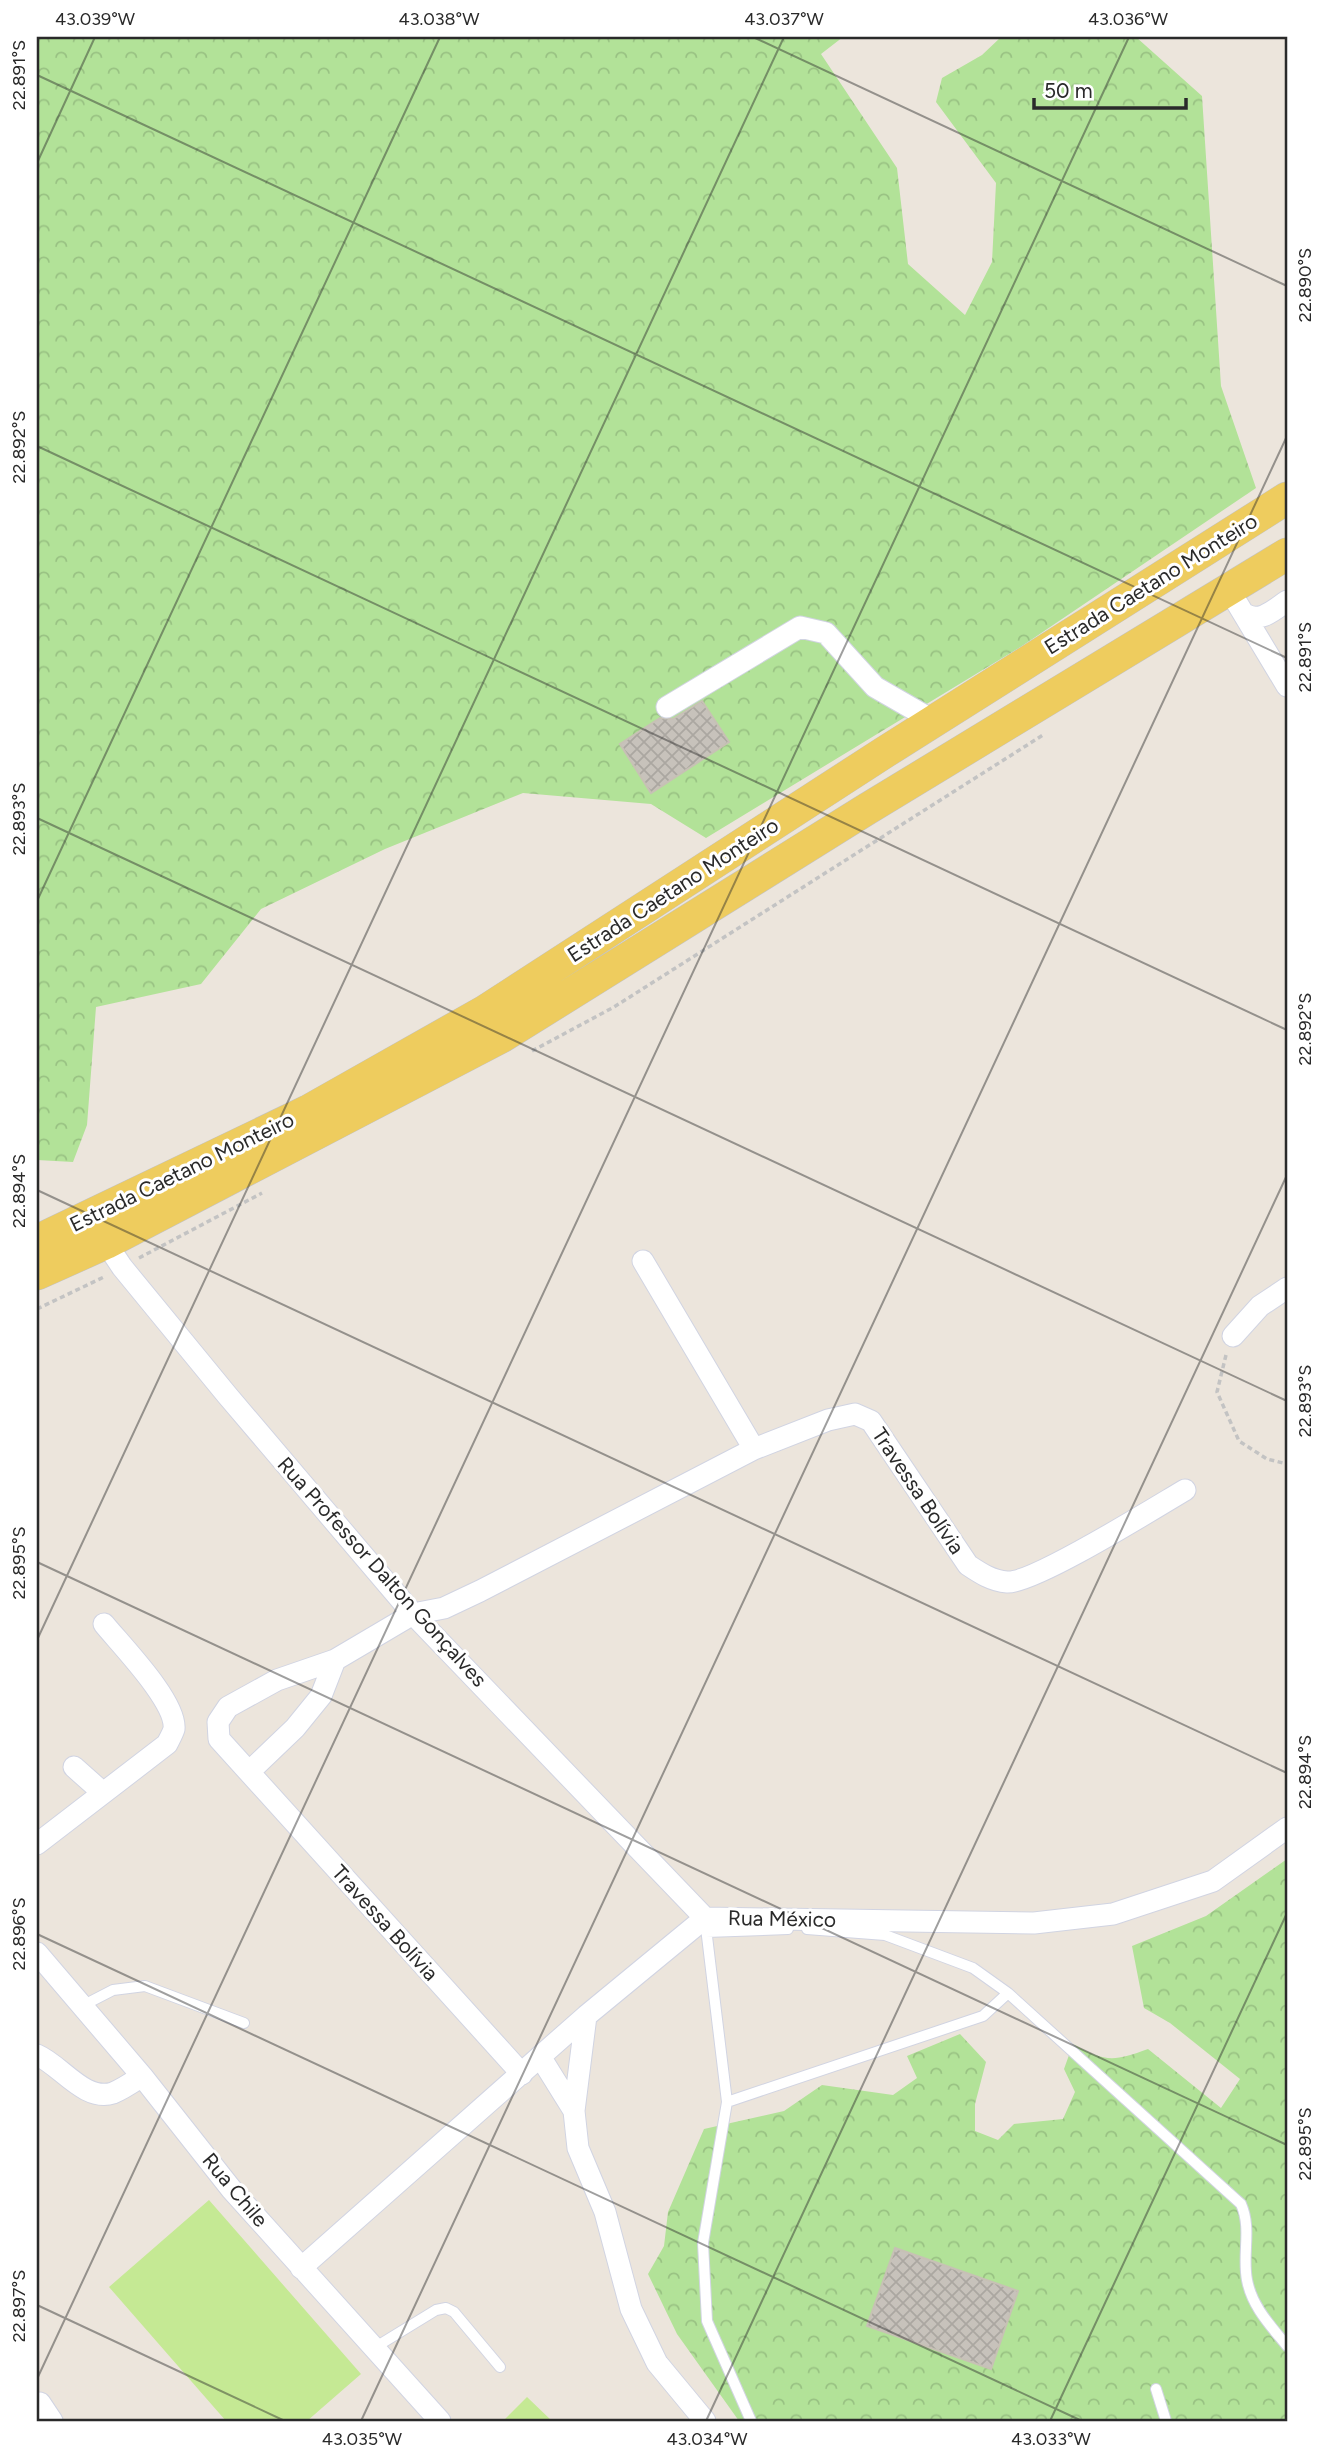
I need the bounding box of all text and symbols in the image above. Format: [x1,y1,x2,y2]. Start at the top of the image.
text: 43.039°W [55,8,136,30]
text: 43.038°W [398,8,480,30]
text: 43.037°W [744,8,825,30]
text: 43.036°W [1088,8,1169,30]
text: 22.891°S [8,40,30,110]
scale bar [1034,66,1186,110]
text: 50 m [1044,78,1093,103]
text: 22.890°S [1294,248,1316,322]
text: 22.892°S [8,411,30,483]
street label: Estrada Caetano Monteiro [1040,508,1262,659]
text: 22.891°S [1294,622,1316,692]
text: 22.893°S [8,783,30,855]
street label: Estrada Caetano Monteiro [563,812,783,967]
text: 22.892°S [1294,993,1316,1065]
street label: Estrada Caetano Monteiro [66,1106,298,1237]
text: 22.894°S [8,1154,30,1228]
text: 22.893°S [1294,1365,1316,1437]
street label: Travessa Bolívia [867,1423,970,1559]
street label: Rua Professor Dalton Gonçalves [273,1452,492,1692]
text: 22.895°S [8,1526,30,1600]
text: 22.894°S [1294,1735,1316,1809]
street label: Travessa Bolívia [327,1860,444,1986]
text: 22.896°S [8,1898,30,1971]
street label: Rua México [728,1905,836,1932]
text: 22.895°S [1294,2107,1316,2181]
street label: Rua Chile [197,2148,273,2232]
text: 22.897°S [8,2270,30,2342]
text: 43.035°W [322,2428,403,2450]
text: 43.034°W [666,2428,748,2450]
text: 43.033°W [1011,2428,1092,2450]

